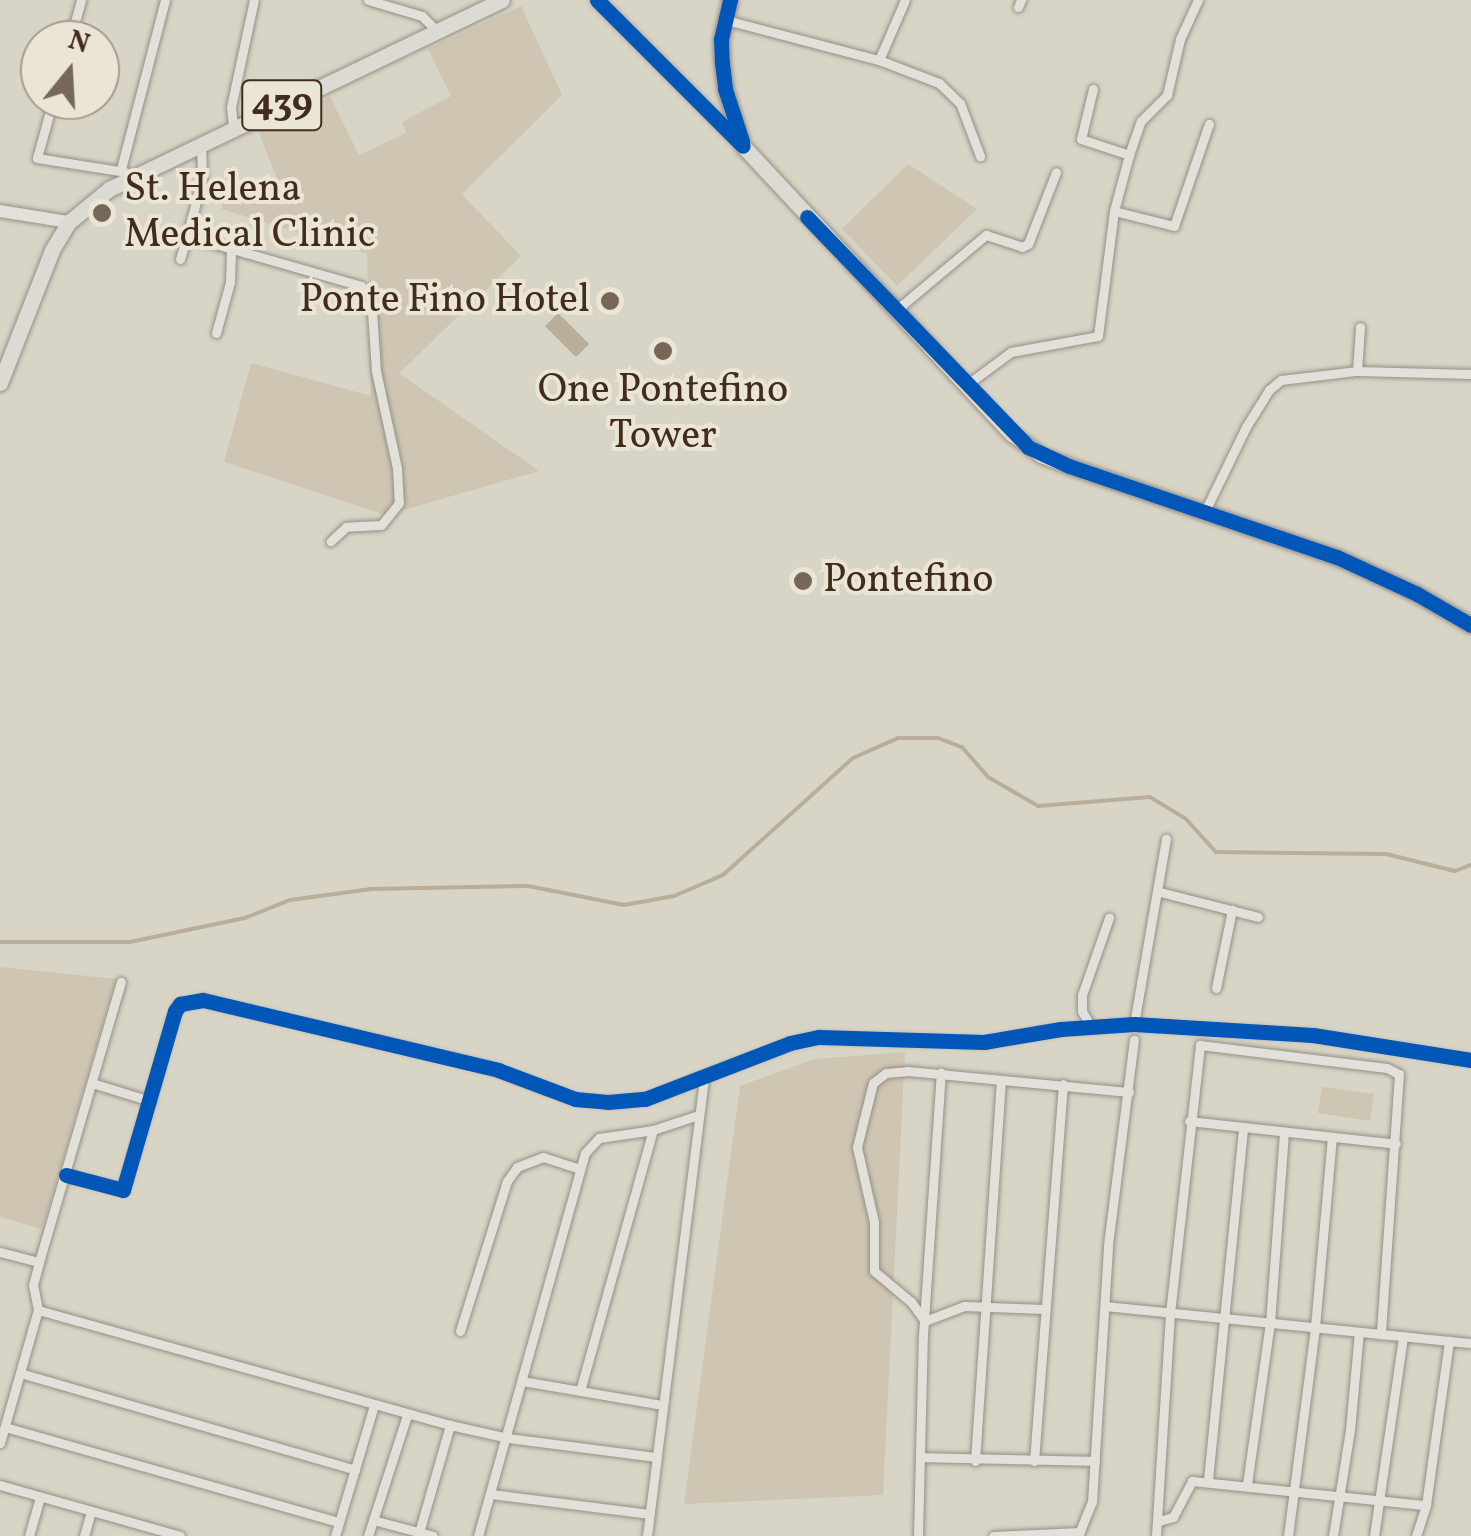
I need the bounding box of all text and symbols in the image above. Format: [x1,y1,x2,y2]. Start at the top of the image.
north arrow [20,20,120,120]
text: N [63,21,94,65]
road number: 439 [240,72,324,138]
place label: St. Helena Medical Clinic [124,166,376,260]
marker: St. Helena Medical Clinic [89,200,115,226]
place label: Ponte Fino Hotel [299,277,590,325]
marker: Ponte Fino Hotel [599,290,621,312]
marker: One Pontefino Tower [652,340,674,362]
place label: One Pontefino Tower [538,367,788,461]
place label: Pontefino [823,557,993,605]
marker: Pontefino [792,570,814,592]

